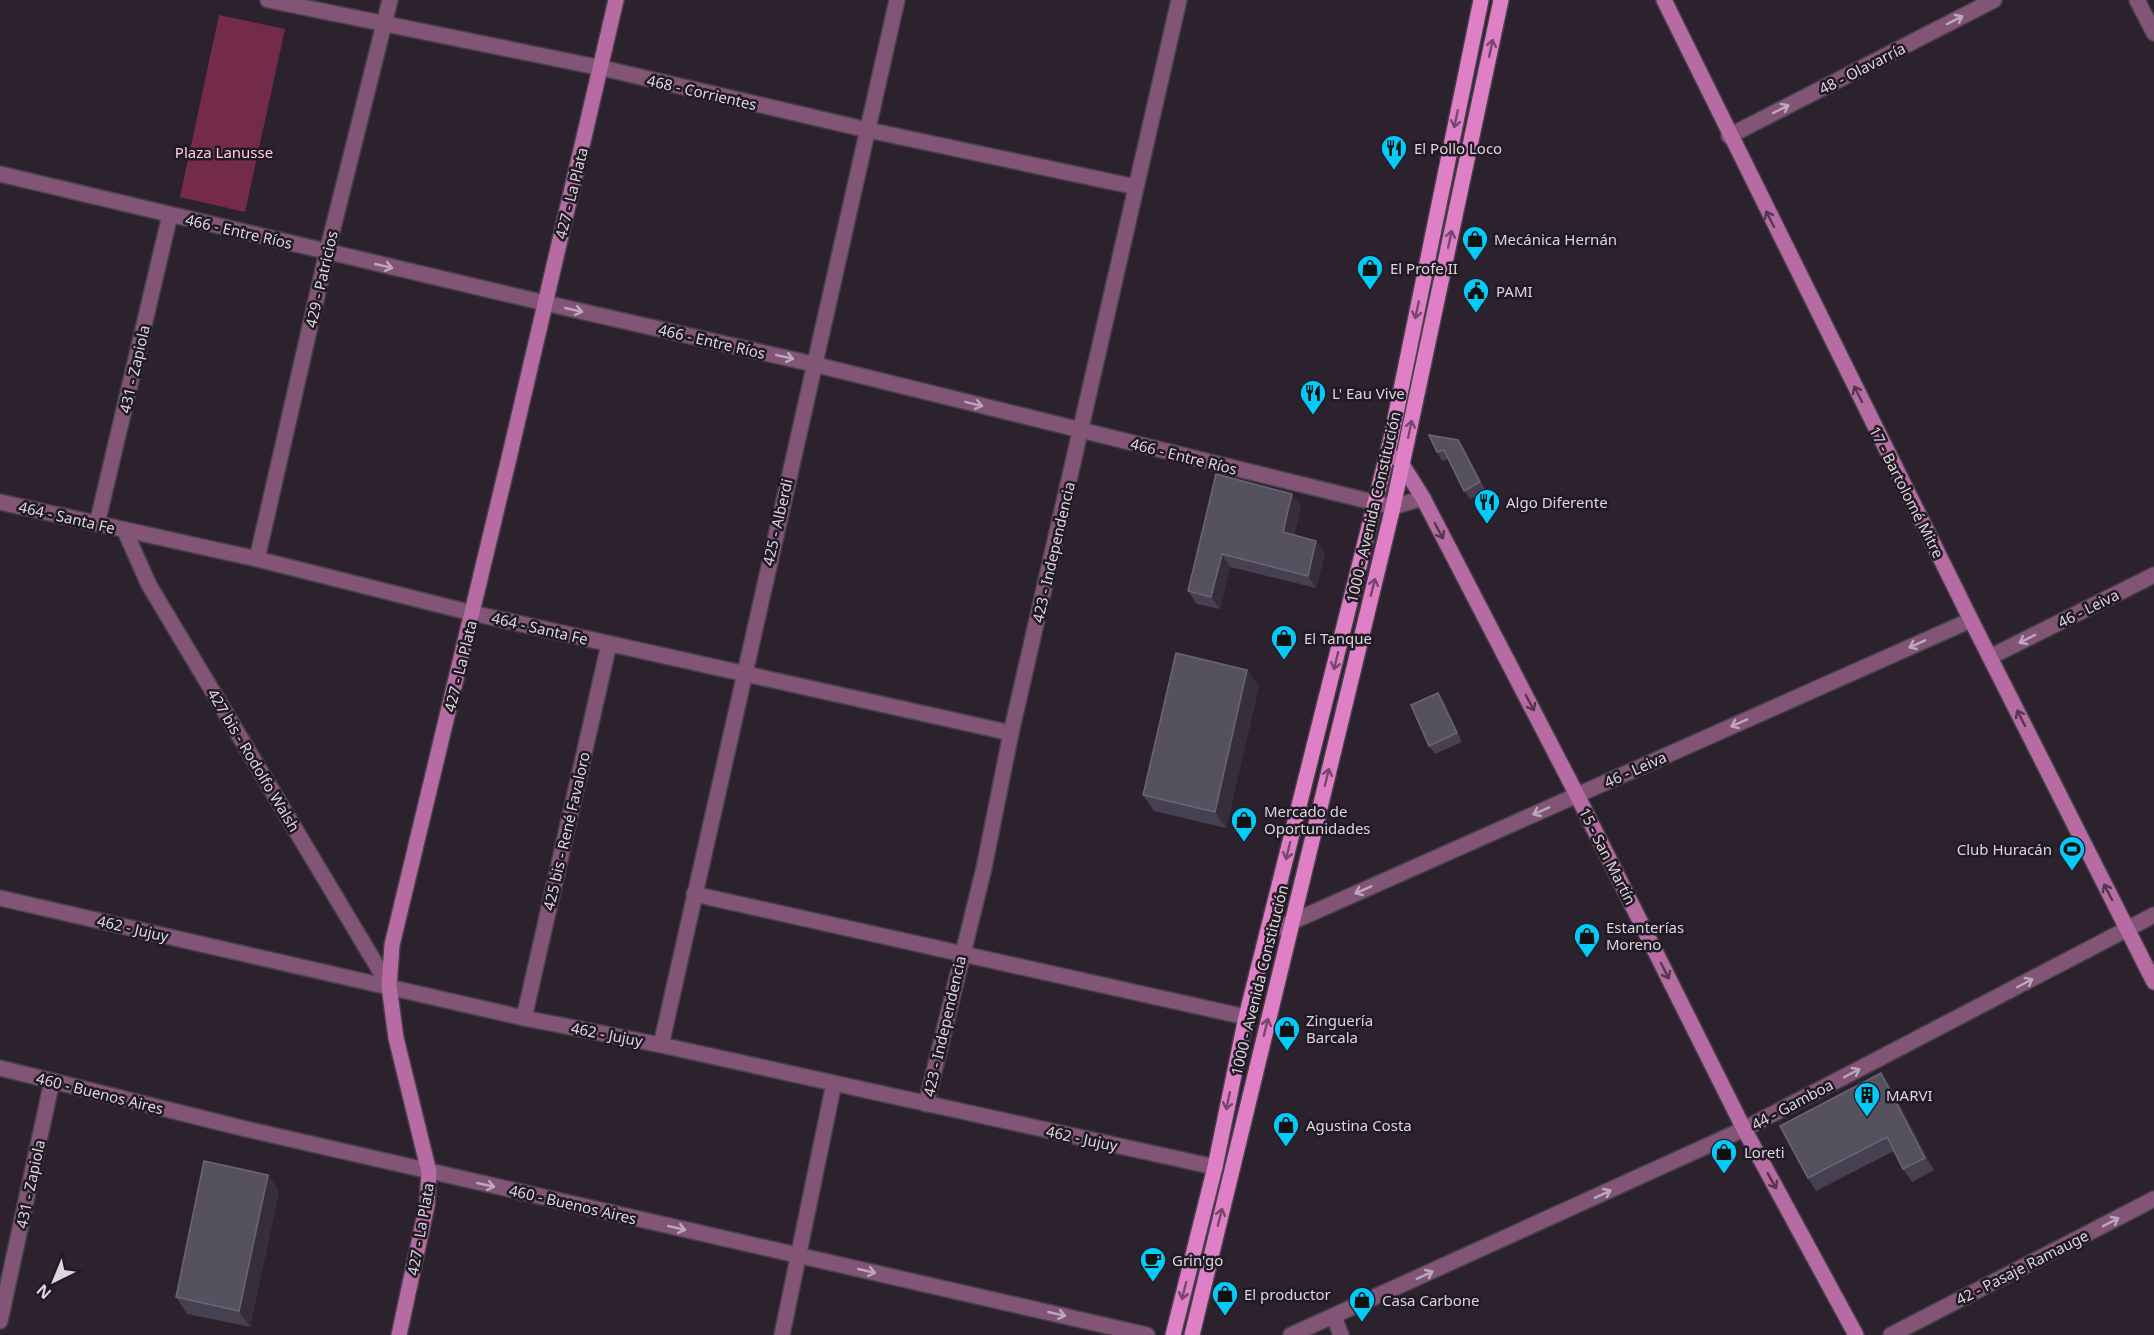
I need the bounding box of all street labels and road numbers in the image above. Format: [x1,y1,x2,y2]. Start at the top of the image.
street label: 48 - Olavarría [1815,38,1909,98]
street label: 468 - Corrientes [645,70,759,114]
street label: 427 - La Plata [550,145,592,241]
street label: 466 - Entre Ríos [184,209,294,253]
street label: 429 - Patricios [300,229,342,329]
street label: 466 - Entre Ríos [657,319,767,363]
street label: 431 - Zapiola [114,323,154,415]
street label: 1000 - Avenida Constitución [1341,409,1405,605]
street label: 17 - Bartolomé Mitre [1865,423,1949,561]
street label: 466 - Entre Ríos [1129,433,1239,479]
street label: 425 - Alberdi [757,477,797,567]
street label: 423 - Independencia [1027,480,1079,624]
street label: 464 - Santa Fe [17,496,117,538]
street label: 46 - Leiva [2054,584,2122,632]
street label: 464 - Santa Fe [490,607,590,649]
street label: 427 - La Plata [439,618,481,714]
street label: 427 bis - Rodolfo Walsh [203,685,305,835]
street label: 46 - Leiva [1601,746,1669,792]
street label: 425 bis - René Favaloro [538,750,594,912]
street label: 15 - San Martín [1575,804,1641,908]
street label: 1000 - Avenida Constitución [1226,883,1292,1077]
street label: 462 - Jujuy [95,910,171,946]
street label: 423 - Independencia [918,954,970,1098]
street label: 462 - Jujuy [569,1017,645,1051]
street label: 460 - Buenos Aires [34,1068,166,1118]
street label: 44 - Gamboa [1748,1074,1836,1134]
street label: 462 - Jujuy [1044,1121,1120,1155]
street label: 431 - Zapiola [11,1138,49,1230]
street label: 460 - Buenos Aires [507,1180,639,1228]
street label: 427 - La Plata [402,1181,438,1277]
street label: 42 - Pasaje Ramauge [1952,1225,2092,1309]

